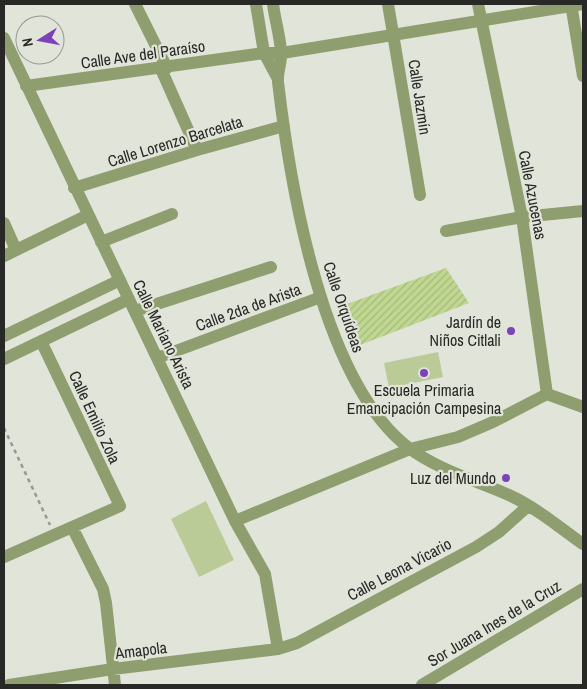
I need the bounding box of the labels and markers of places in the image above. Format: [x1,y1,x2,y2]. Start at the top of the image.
place label: Jardín de Niños Citlali [430,311,501,351]
marker: Jardín de Niños Citlali [505,325,517,337]
marker: Escuela Primaria Emancipación Campesina [418,367,430,379]
place label: Escuela Primaria Emancipación Campesina [347,379,502,419]
place label: Luz del Mundo [410,467,496,489]
marker: Luz del Mundo [500,472,512,484]

